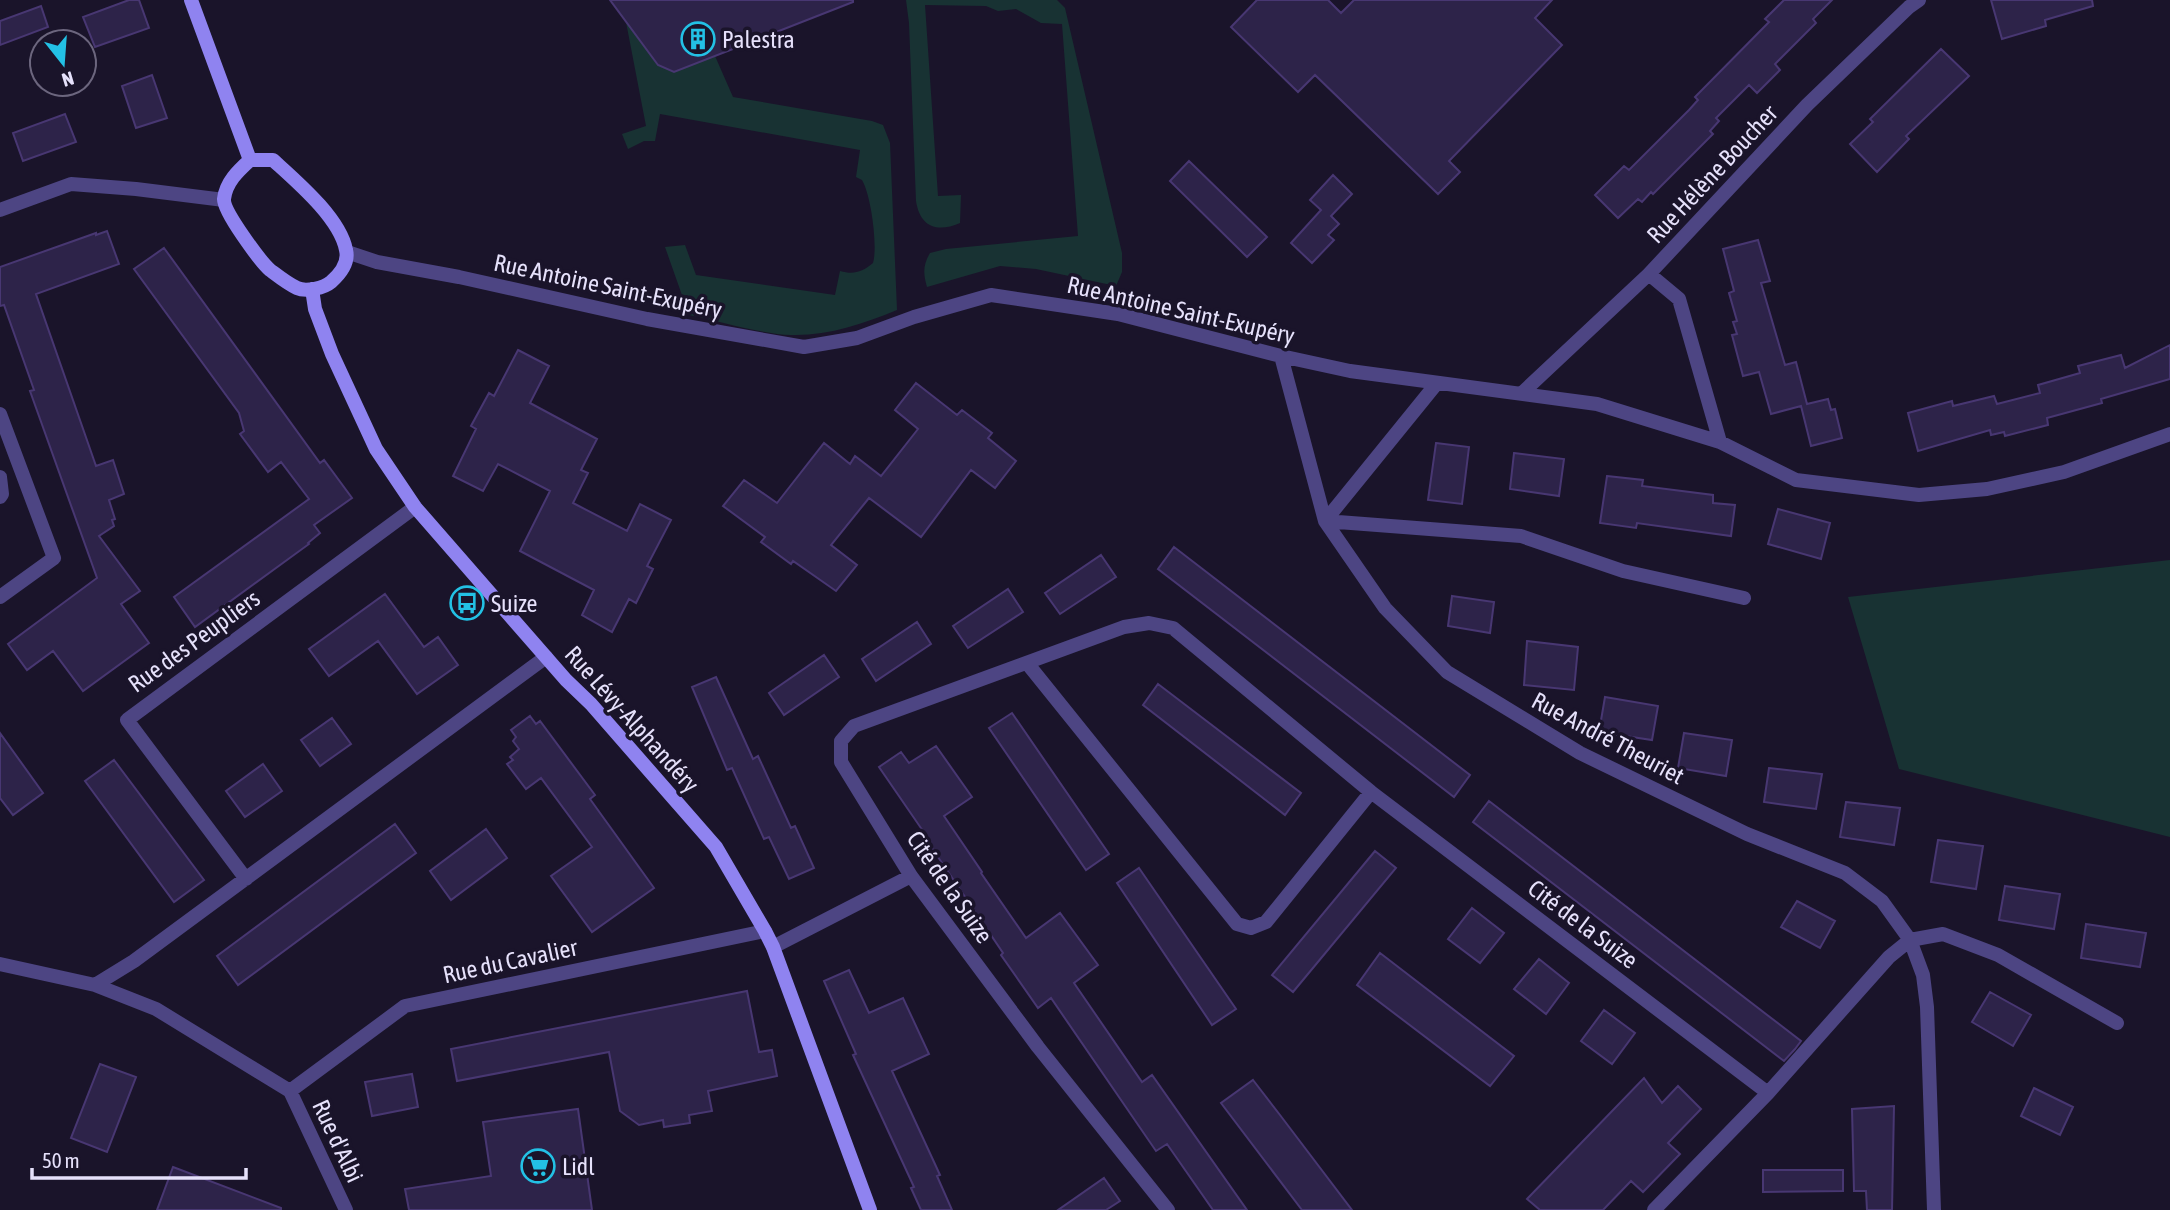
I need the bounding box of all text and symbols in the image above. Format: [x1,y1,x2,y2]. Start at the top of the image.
building icon: Palestra [679,20,717,58]
place label: Palestra [722,26,795,53]
north arrow [28,28,98,98]
text: N [59,67,77,91]
street label: Rue Hélène Boucher [1641,99,1783,248]
street label: Rue Antoine Saint-Exupéry [491,249,725,323]
street label: Rue Antoine Saint-Exupéry [1065,271,1297,349]
street label: Rue des Peupliers [123,584,265,698]
bus stop icon: Suize [448,584,486,622]
place label: Suize [491,590,538,617]
street label: Rue Lévy-Alphandéry [560,641,705,797]
street label: Rue André Theuriet [1527,687,1689,789]
street label: Cité de la Suize [902,826,998,948]
street label: Cité de la Suize [1523,874,1643,974]
street label: Rue du Cavalier [440,933,581,988]
street label: Rue d'Albi [307,1095,369,1187]
scale bar [32,1136,245,1180]
supermarket icon: Lidl [519,1147,557,1185]
text: 50 m [42,1148,80,1172]
place label: Lidl [562,1153,595,1180]

